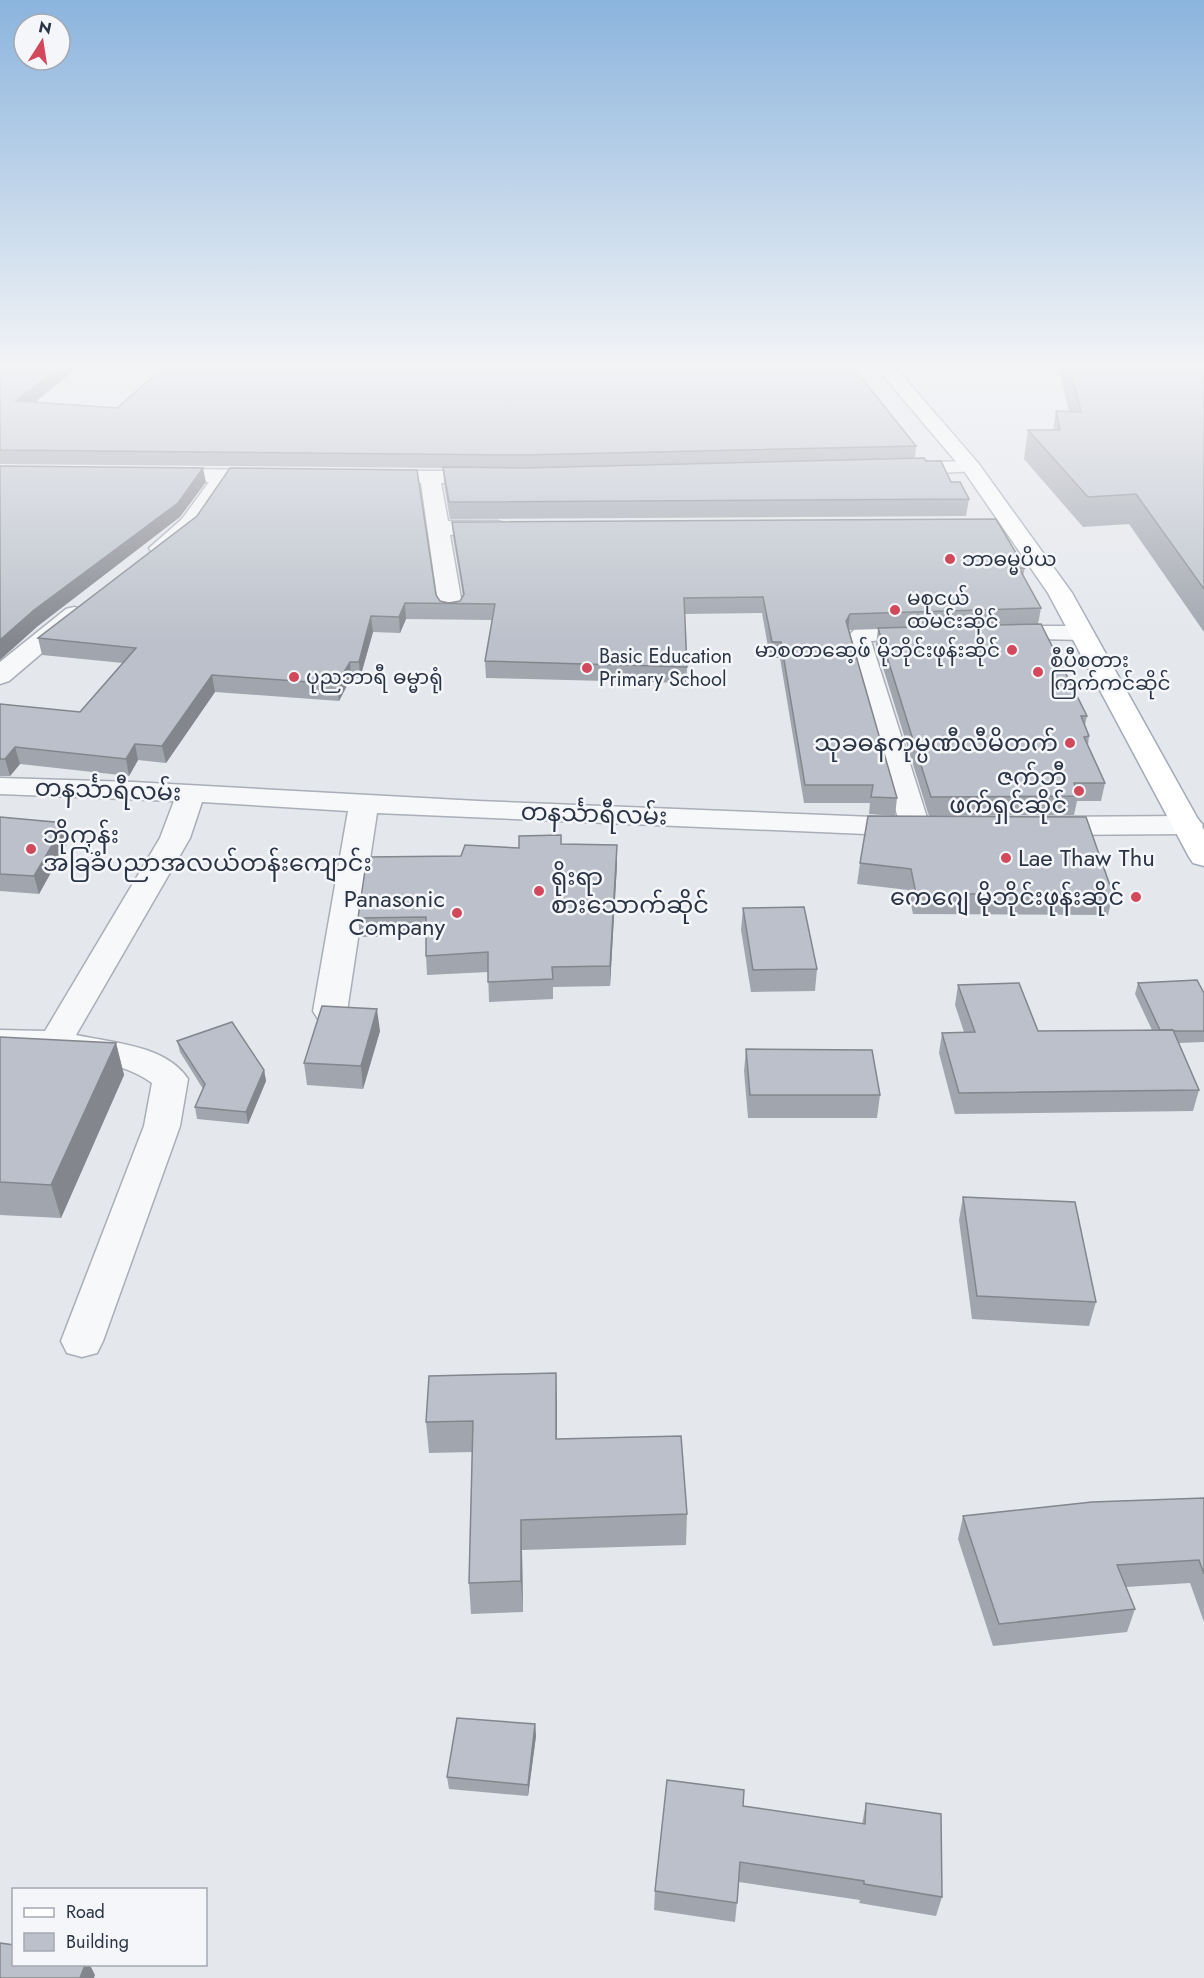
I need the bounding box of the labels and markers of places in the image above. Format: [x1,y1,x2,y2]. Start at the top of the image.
place label: ဘာဓမ္မပိယ [962,545,1057,575]
marker: ဘာဓမ္မပိယ [943,552,957,566]
place label: မစုငယ် ထမင်းဆိုင် [907,584,998,638]
marker: မစုငယ် ထမင်းဆိုင် [888,603,902,617]
place label: မာစတာဆေ့ဖ် မိုဘိုင်းဖုန်းဆိုင် [755,636,1000,667]
place label: Basic Education Primary School [599,642,732,694]
marker: မာစတာဆေ့ဖ် မိုဘိုင်းဖုန်းဆိုင် [1005,643,1019,657]
place label: စီပီစတား ကြက်ကင်ဆိုင် [1050,646,1171,700]
marker: Basic Education Primary School [580,661,594,675]
place label: ပုညဘာရီ ဓမ္မာရုံ [306,663,443,694]
marker: စီပီစတား ကြက်ကင်ဆိုင် [1031,665,1045,679]
marker: ပုညဘာရီ ဓမ္မာရုံ [287,670,301,684]
place label: သုခဓနကုမ္ပဏီလီမိတက် [814,725,1058,763]
marker: သုခဓနကုမ္ပဏီလီမိတက် [1063,736,1077,750]
place label: ဇက်ဘီ ဖက်ရှင်ဆိုင် [949,759,1067,824]
marker: ဇက်ဘီ ဖက်ရှင်ဆိုင် [1072,784,1086,798]
place label: ဘိုကုန်း အခြခံပညာအလယ်တန်းကျောင်း [43,817,372,882]
place label: Lae Thaw Thu [1018,840,1155,875]
marker: ဘိုကုန်း အခြခံပညာအလယ်တန်းကျောင်း [24,842,38,856]
marker: Lae Thaw Thu [999,851,1013,865]
place label: ရိုးရာ စားသောက်ဆိုင် [551,859,709,924]
place label: ကေဂျေ မိုဘိုင်းဖုန်းဆိုင် [890,879,1124,916]
place label: Panasonic Company [344,881,445,944]
marker: ရိုးရာ စားသောက်ဆိုင် [532,884,546,898]
marker: ကေဂျေ မိုဘိုင်းဖုန်းဆိုင် [1129,890,1143,904]
marker: Panasonic Company [450,906,464,920]

